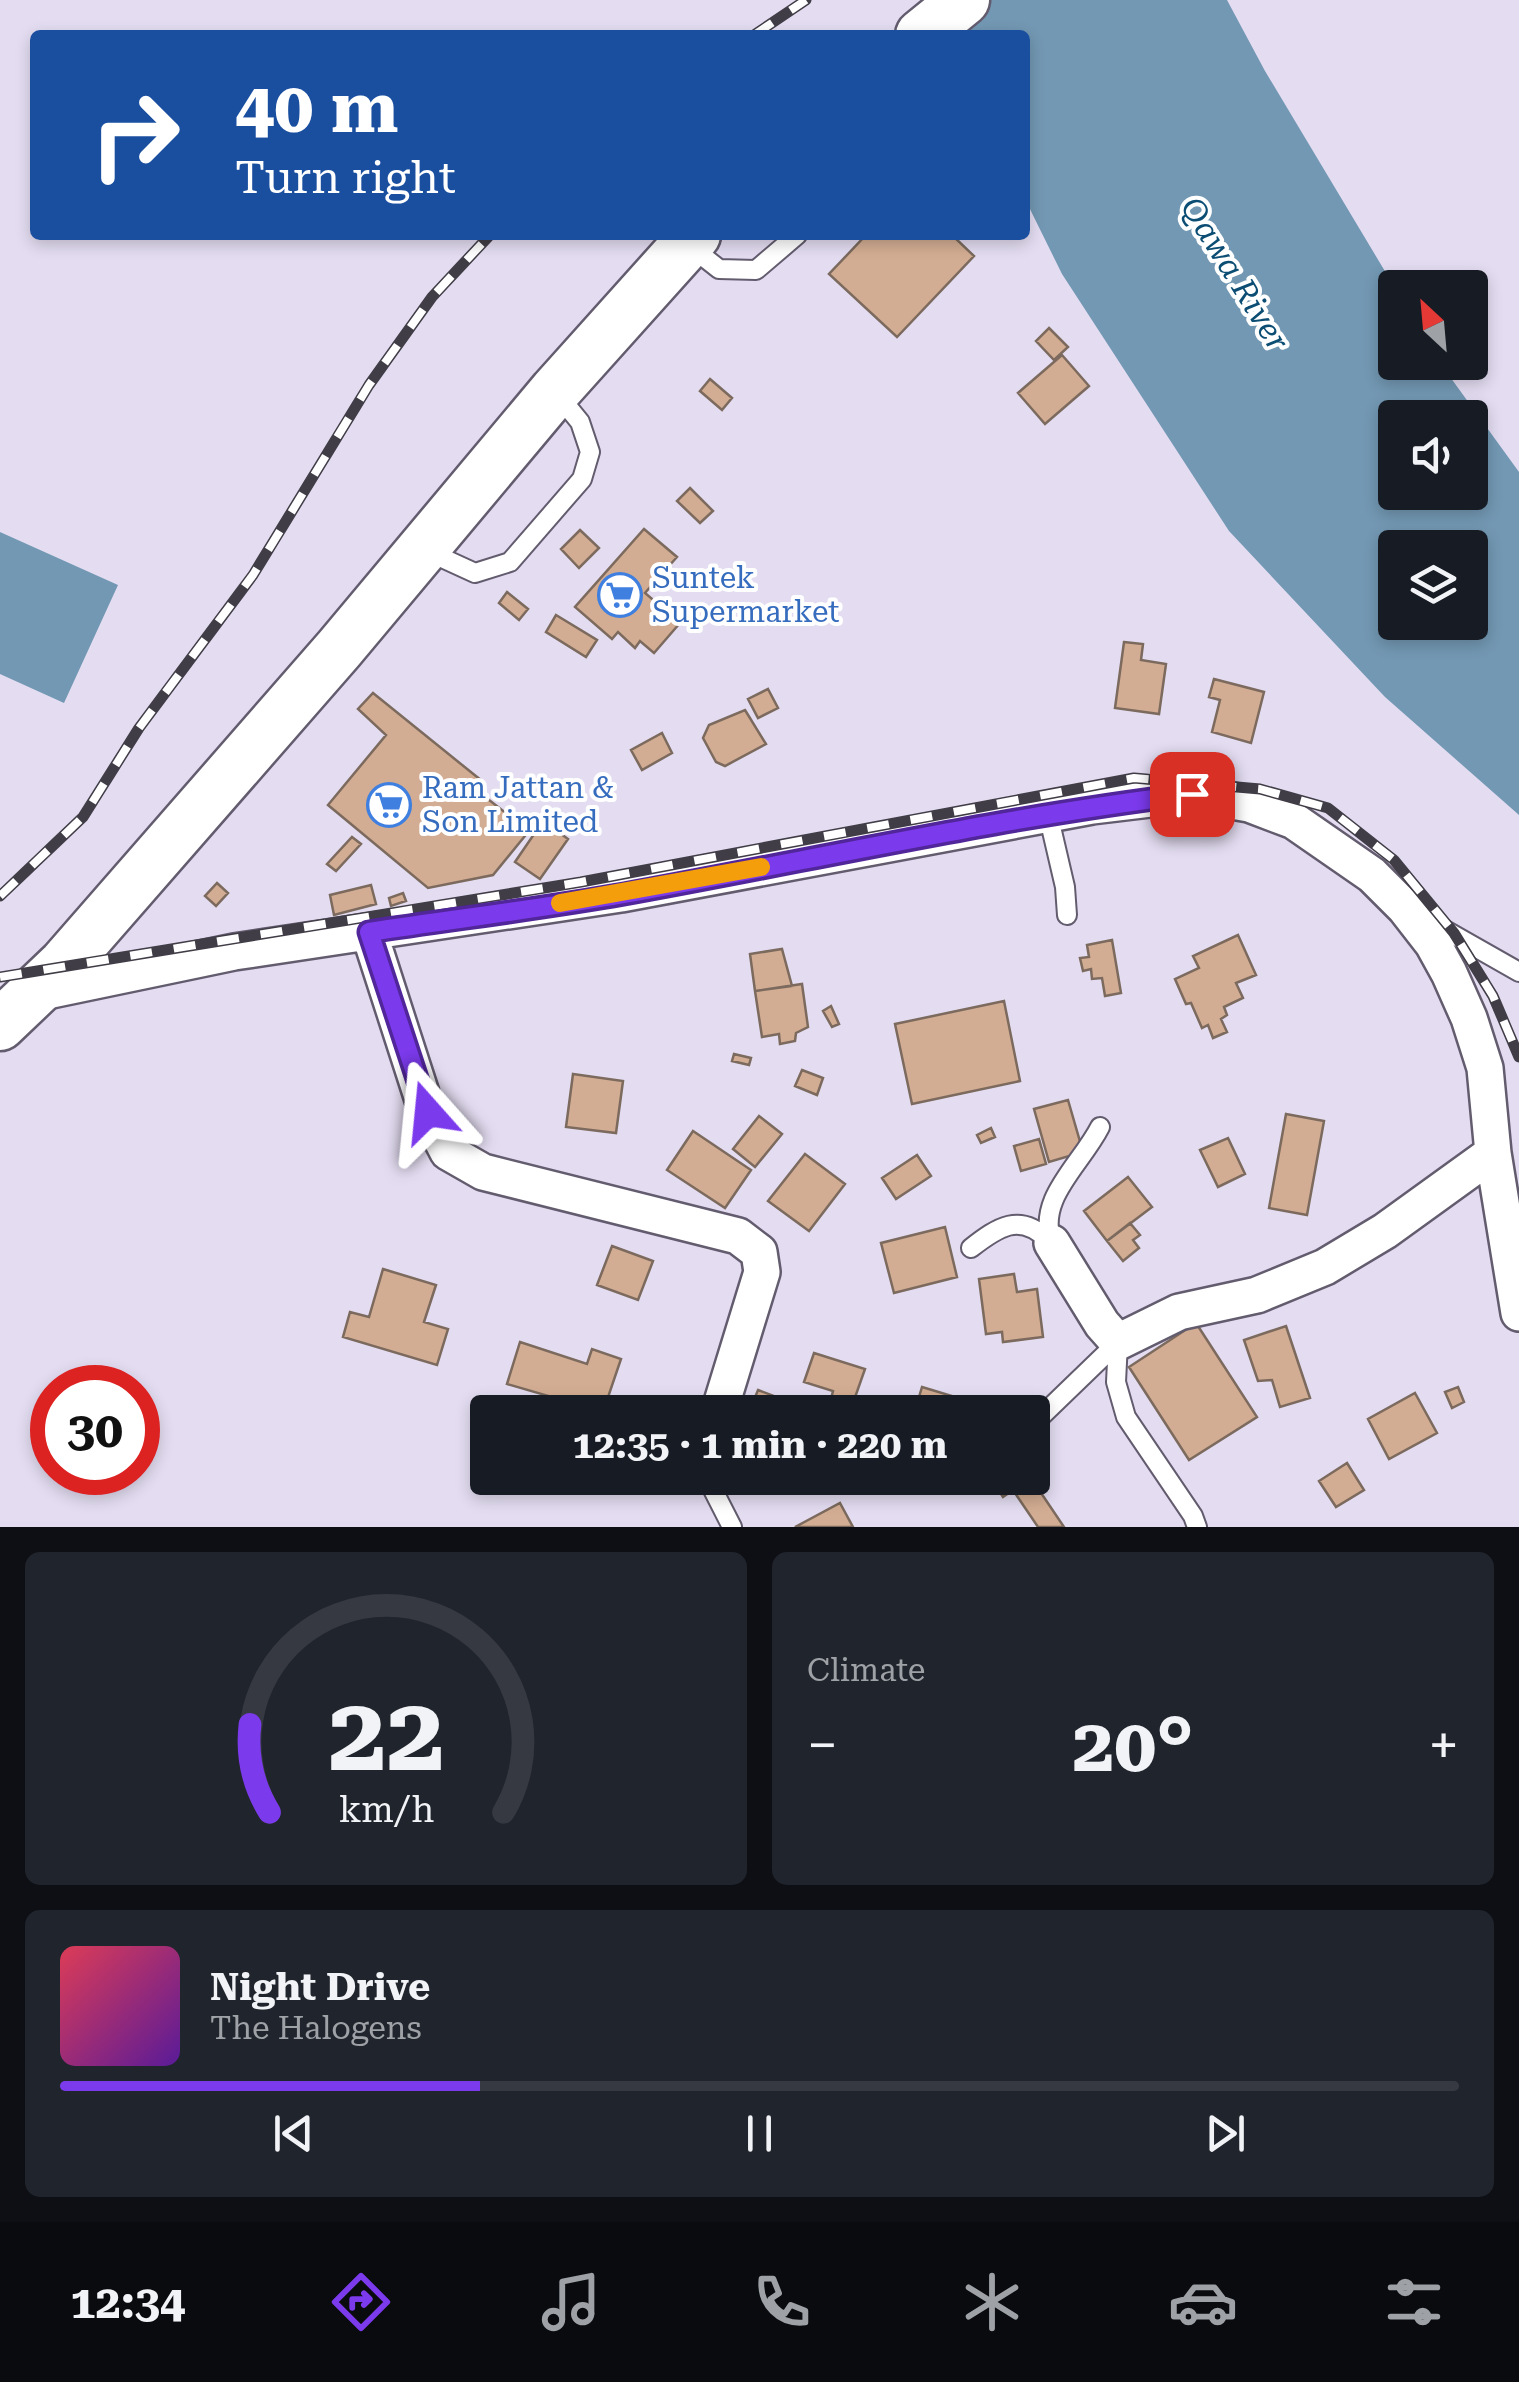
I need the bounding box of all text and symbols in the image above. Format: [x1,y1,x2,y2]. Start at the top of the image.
text: 40 m [235,67,399,149]
icon: right [70,70,200,200]
text: Turn right [235,151,456,204]
water label: Qawa River [1173,190,1297,358]
north arrow [1378,270,1488,380]
map controls [1378,270,1488,640]
button: sound [1378,400,1488,510]
button: layers [1378,530,1488,640]
place label: Suntek Supermarket [652,560,840,629]
supermarket icon: Suntek Supermarket [597,572,643,618]
pin [1150,752,1235,837]
icon: arrive [1165,767,1220,822]
place label: Ram Jattan & Son Limited [422,770,614,839]
supermarket icon: Ram Jattan & Son Limited [366,782,412,828]
position arrow [376,1060,480,1164]
speed limit sign: 30 [30,1365,160,1495]
text: 12:35 · 1 min · 220 m [573,1423,947,1467]
text: Climate [807,1651,925,1689]
text: 22 [328,1674,444,1795]
text: 20° [1072,1701,1194,1789]
text: − [807,1713,838,1777]
text: + [1428,1713,1459,1777]
text: km/h [338,1789,434,1831]
text: Night Drive [210,1965,430,2009]
text: The Halogens [210,2009,422,2047]
icon: previous [266,2106,321,2161]
icon: pause [732,2106,787,2161]
icon: next [1198,2106,1253,2161]
icon: directions [326,2267,396,2337]
icon: music [536,2267,606,2337]
icon: phone [747,2267,817,2337]
icon: climate [957,2267,1027,2337]
icon: car [1168,2267,1238,2337]
icon: filters [1379,2267,1449,2337]
text: 12:34 [70,2276,185,2329]

